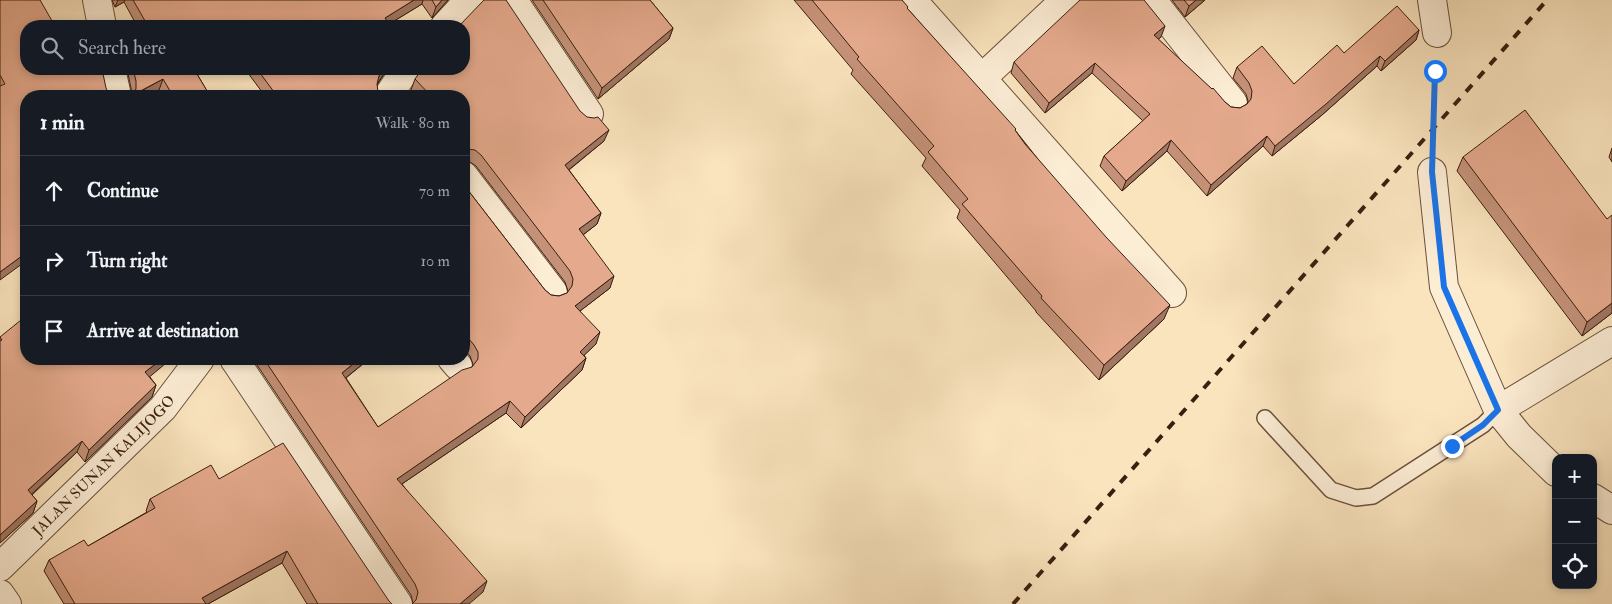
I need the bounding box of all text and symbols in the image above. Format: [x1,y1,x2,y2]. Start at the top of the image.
search box [20,20,470,75]
icon: search [38,34,66,62]
text: Search here [78,36,166,60]
route start [1424,60,1447,83]
text: 1 min [40,109,85,136]
text: Walk · 80 m [375,113,450,133]
icon: ahead [40,177,68,205]
text: Continue [87,179,158,203]
text: 70 m [419,181,450,201]
icon: right [40,247,68,275]
text: Turn right [87,249,167,273]
text: 10 m [420,251,450,271]
icon: arrive [40,317,68,345]
text: Arrive at destination [87,319,239,343]
street label: JALAN SUNAN KALIJOGO [27,391,179,541]
route end [1441,435,1464,458]
map controls [1552,454,1597,589]
button: + [1552,454,1597,499]
button: − [1552,499,1597,544]
button: locate [1552,544,1597,589]

